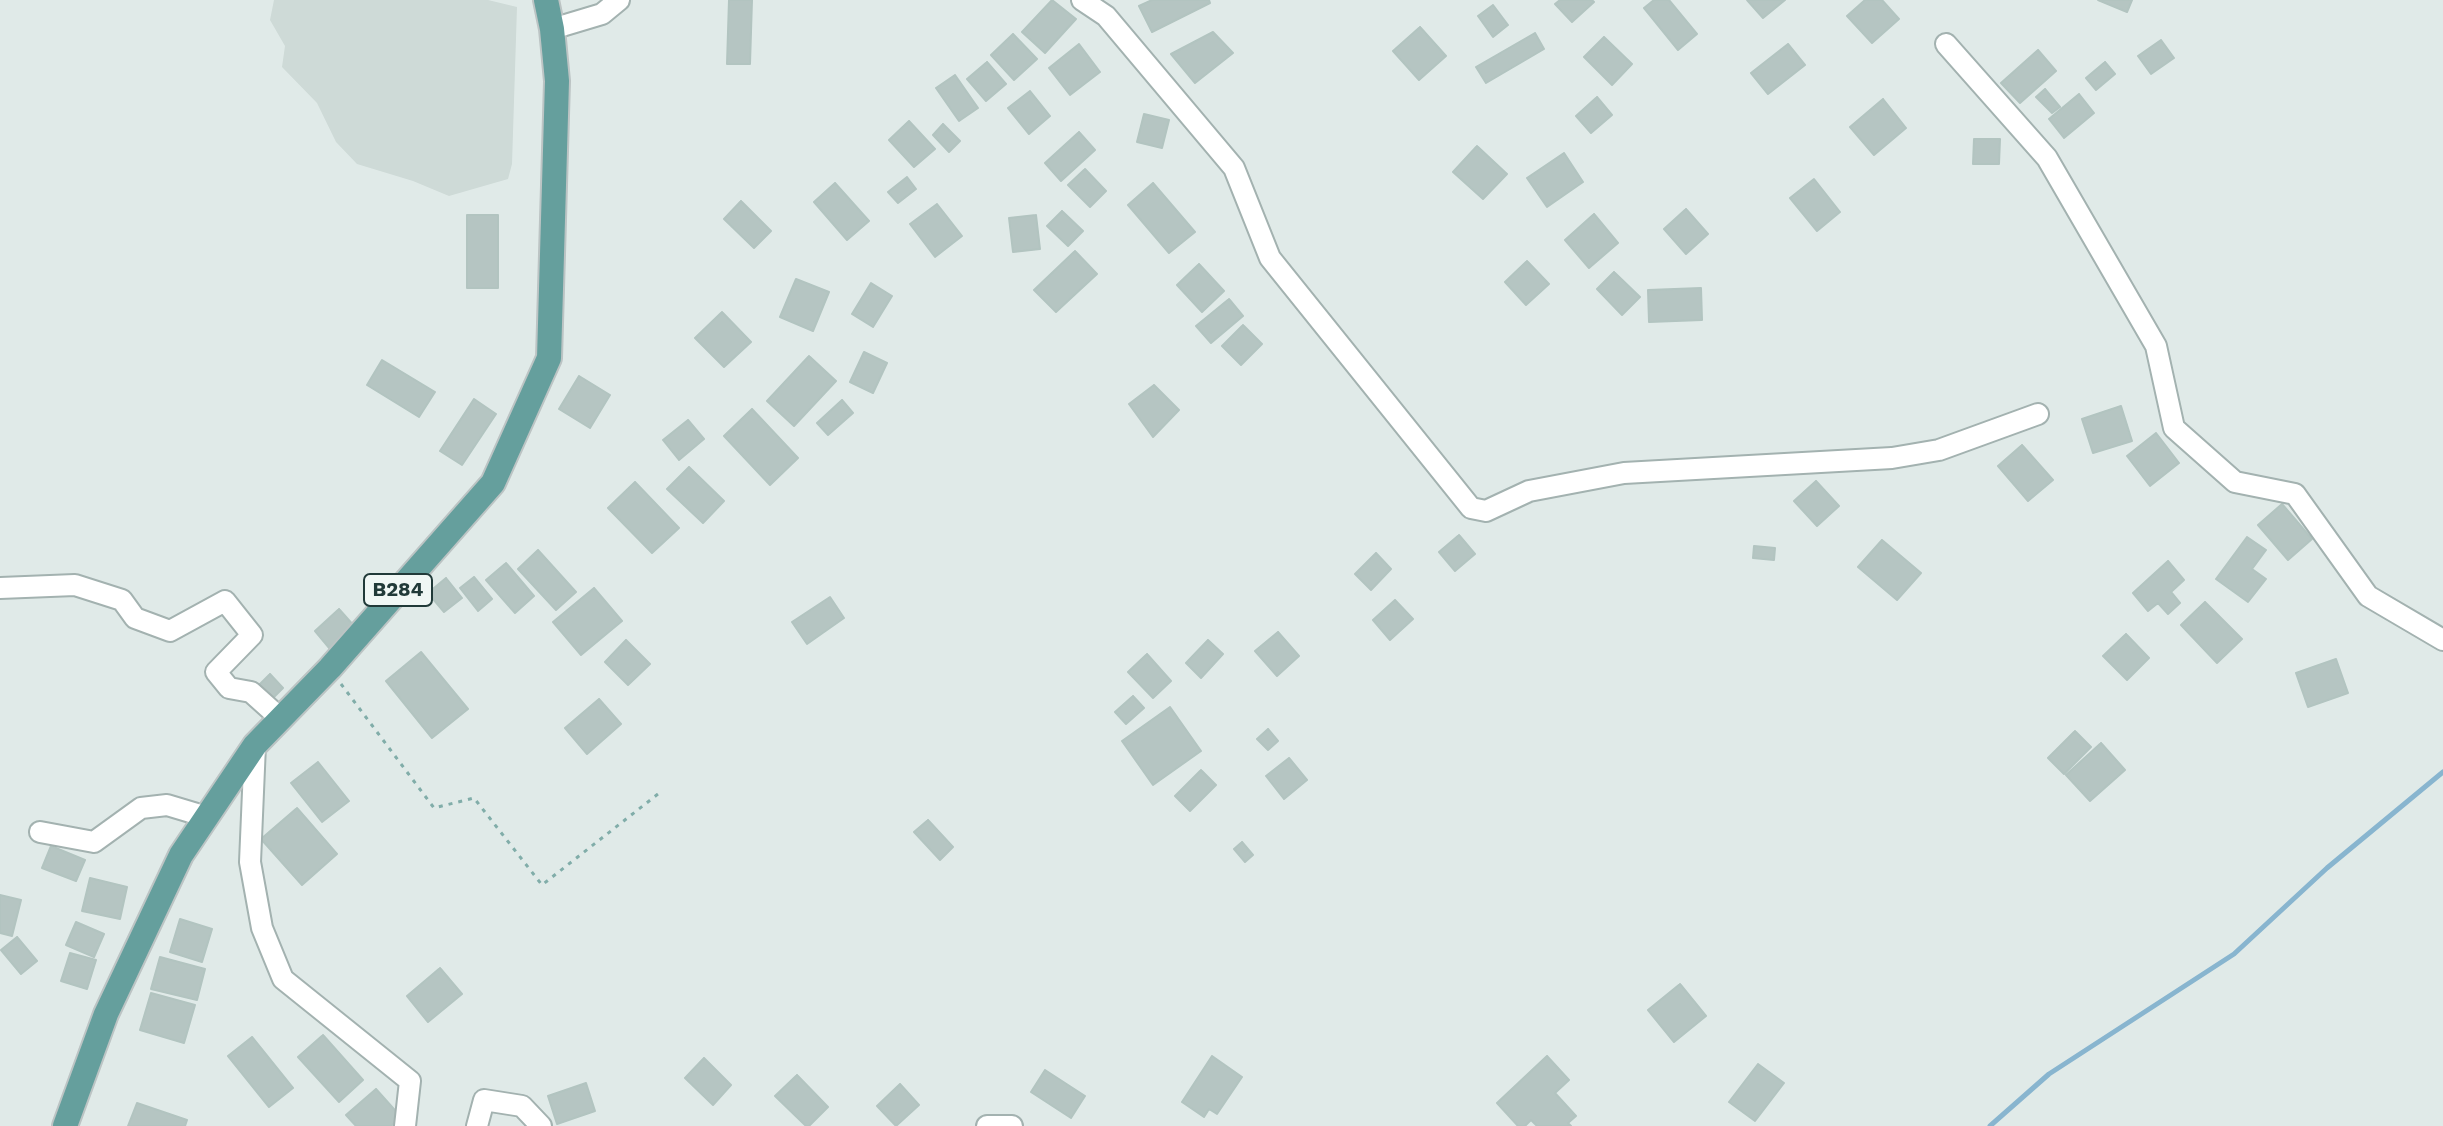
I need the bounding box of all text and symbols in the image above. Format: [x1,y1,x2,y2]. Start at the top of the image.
road number: B284 [364,574,432,606]

